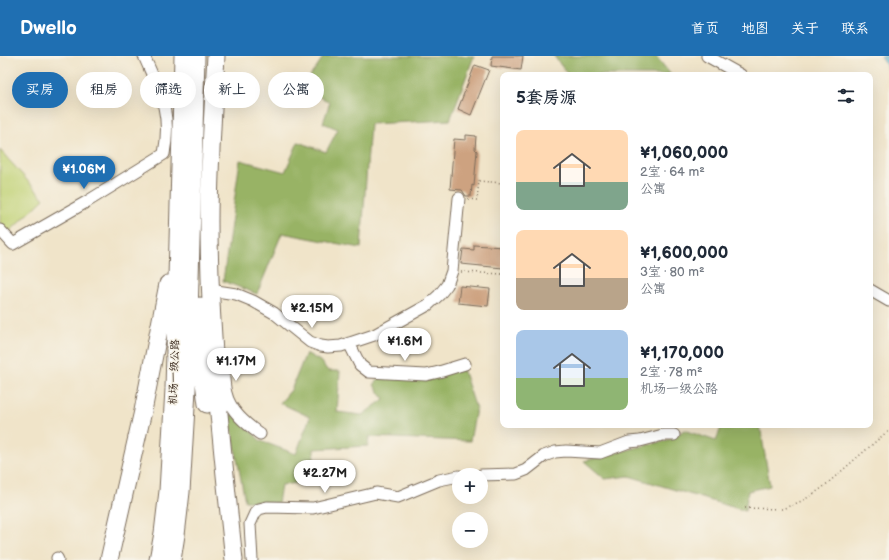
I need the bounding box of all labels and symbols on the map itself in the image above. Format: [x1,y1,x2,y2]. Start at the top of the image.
pin: ¥1.06M [51,156,117,190]
pin: ¥2.15M [279,295,345,329]
pin: ¥1.6M [377,328,433,362]
street label: 机场一级公路 [166,339,182,405]
pin: ¥1.17M [203,348,269,382]
pin: ¥2.27M [292,460,358,494]

